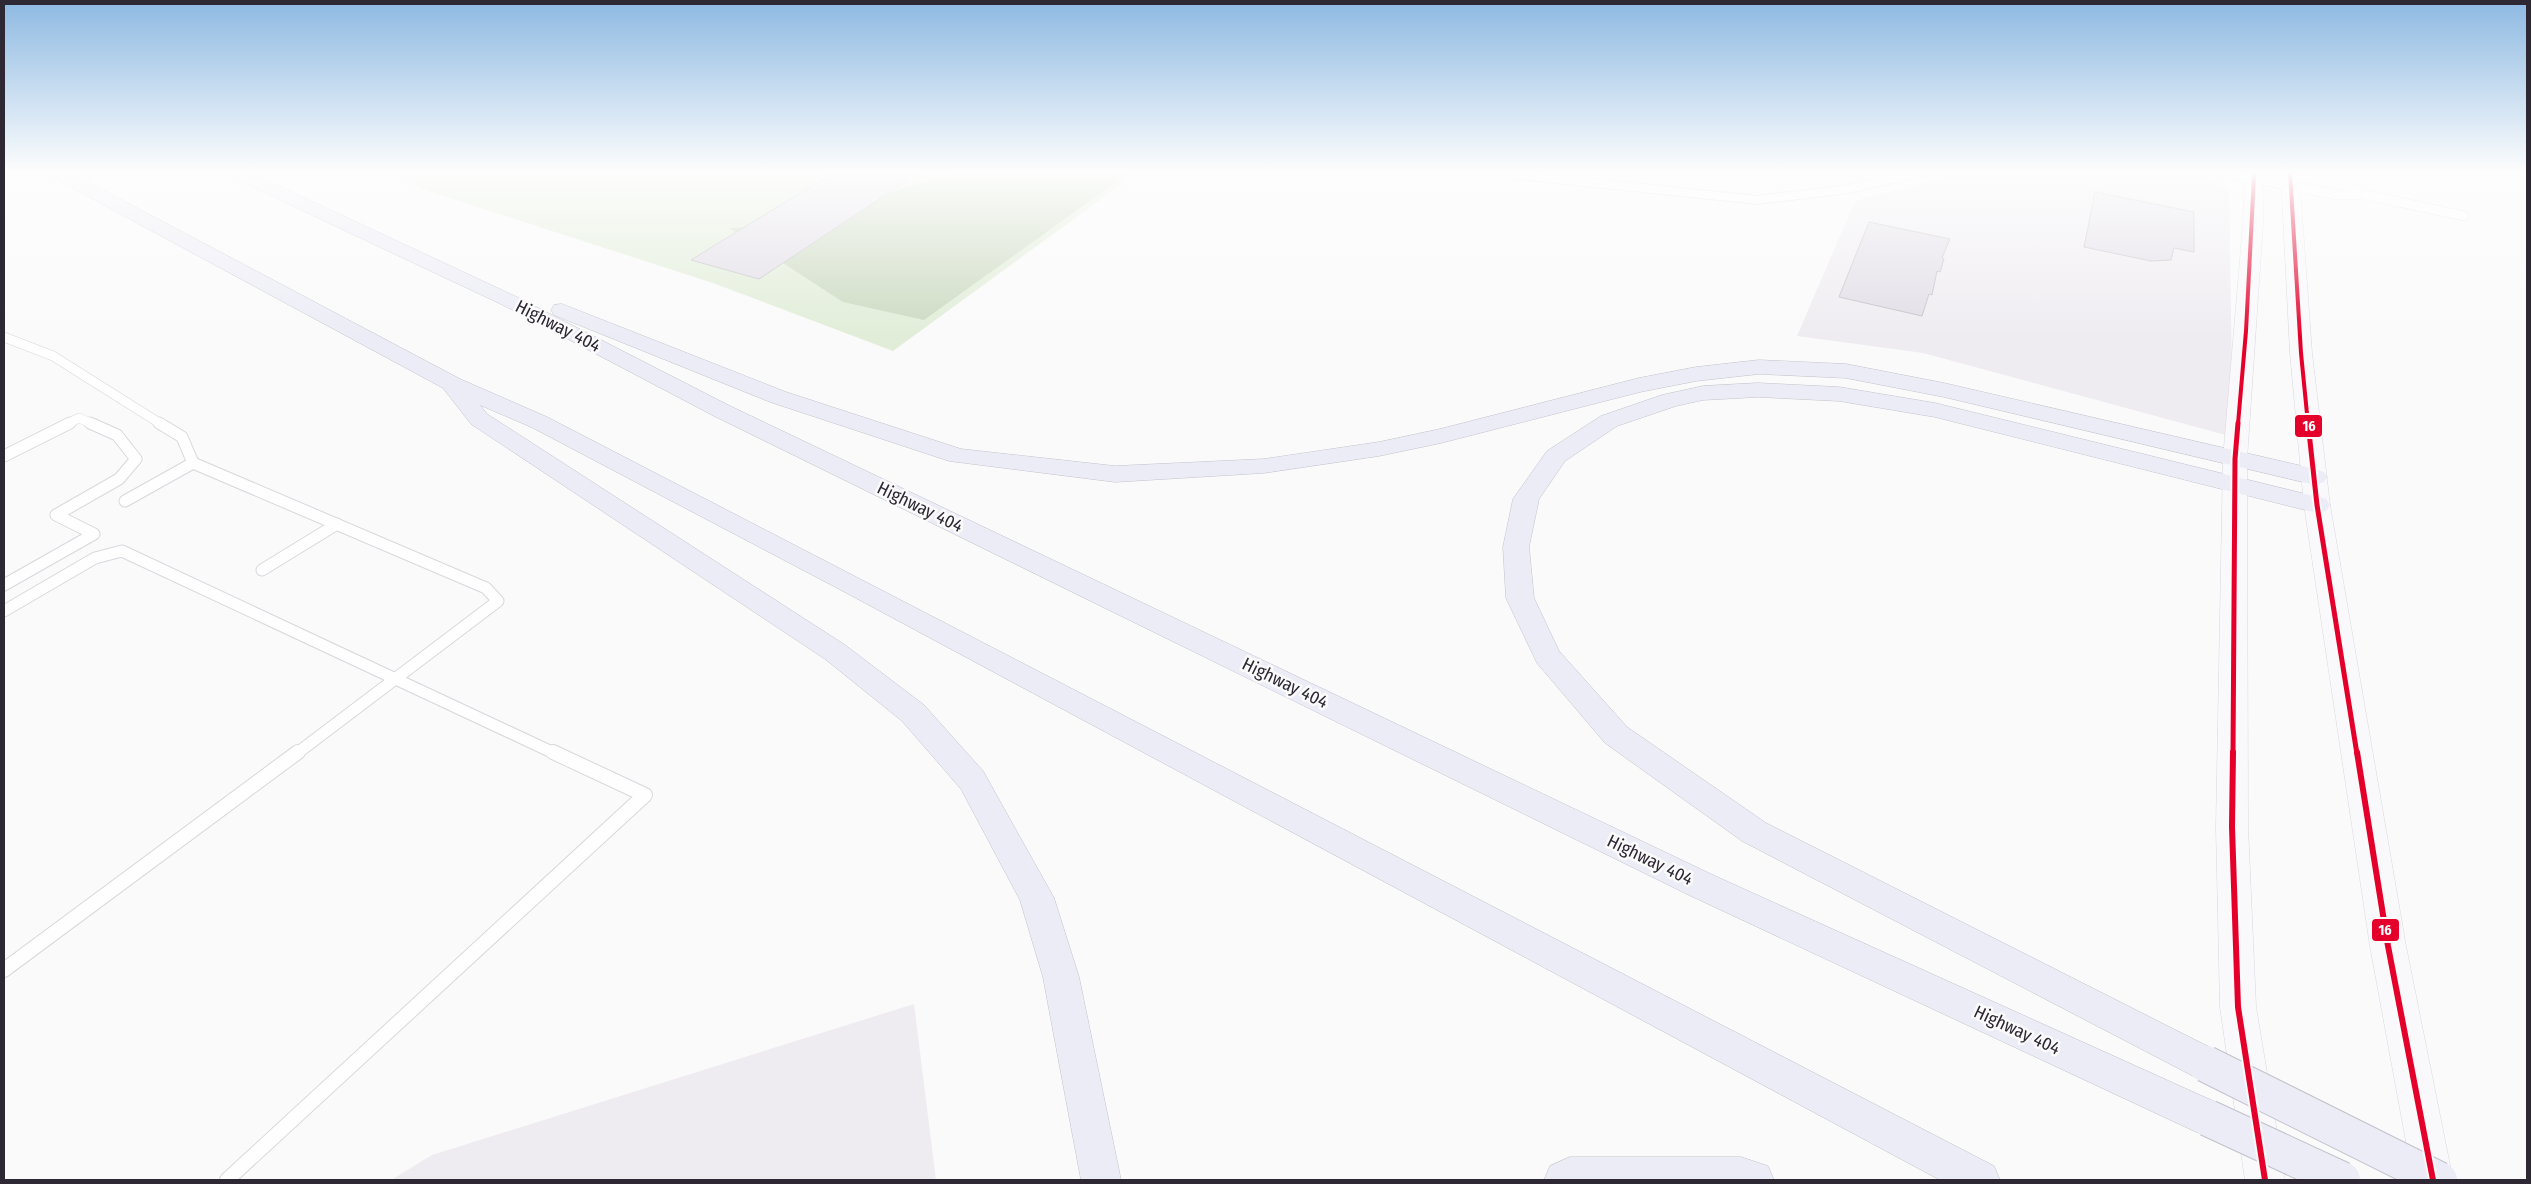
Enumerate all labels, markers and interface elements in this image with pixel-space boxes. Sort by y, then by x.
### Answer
street label: Highway 404 [512,295,604,357]
line badge: 16 [2294,414,2323,438]
text: 16 [2302,418,2316,435]
street label: Highway 404 [874,477,967,537]
street label: Highway 404 [1239,653,1332,713]
street label: Highway 404 [1604,830,1697,890]
line badge: 16 [2371,918,2400,942]
text: 16 [2378,922,2392,939]
street label: Highway 404 [1970,1000,2064,1060]

